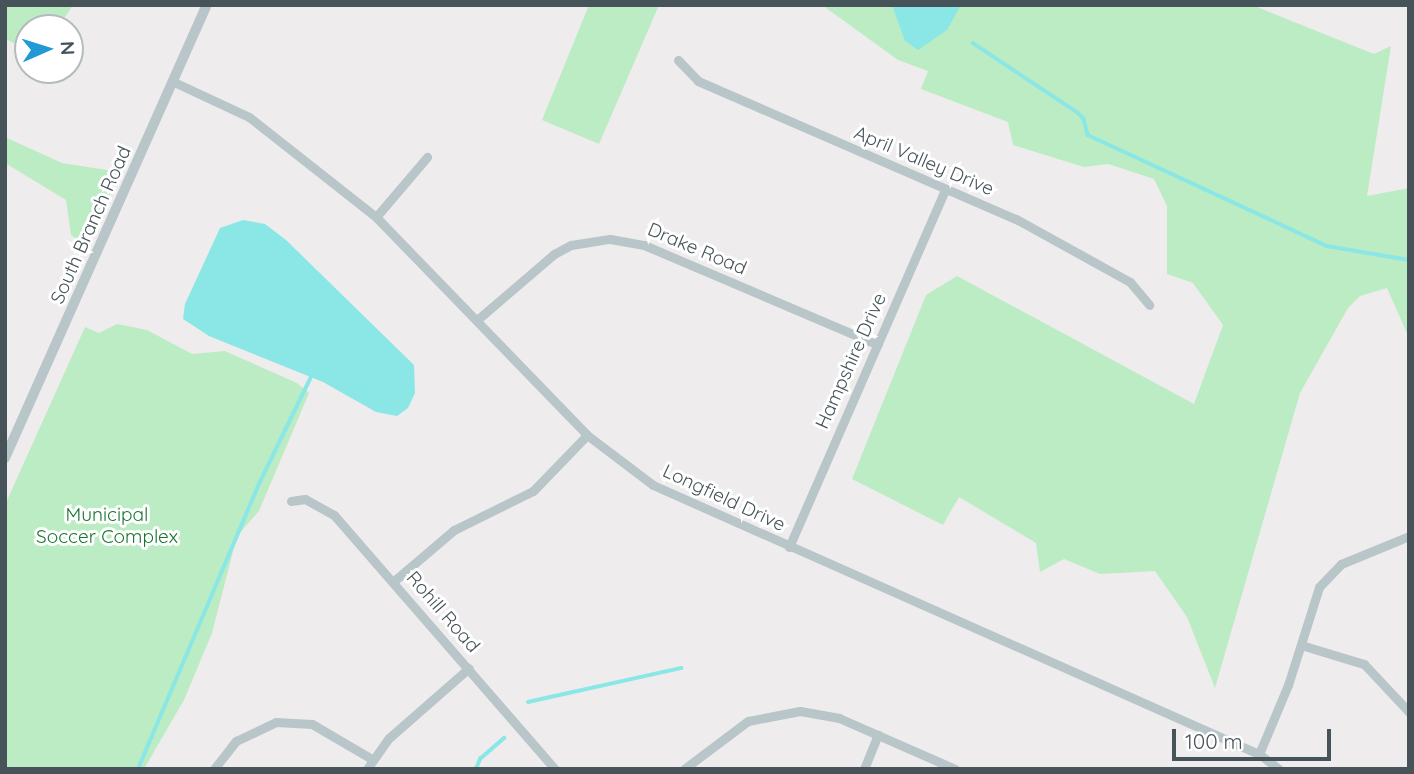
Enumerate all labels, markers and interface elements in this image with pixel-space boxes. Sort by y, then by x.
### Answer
north arrow [14,14,84,84]
text: N [56,40,80,56]
street label: April Valley Drive [851,121,997,201]
street label: South Branch Road [46,143,136,307]
street label: Drake Road [644,218,750,280]
street label: Hampshire Drive [811,290,891,432]
street label: Longfield Drive [659,460,789,536]
park label: Municipal Soccer Complex [36,504,178,548]
street label: Rohill Road [402,567,484,657]
scale bar [1176,714,1335,758]
text: 100 m [1185,728,1243,754]

